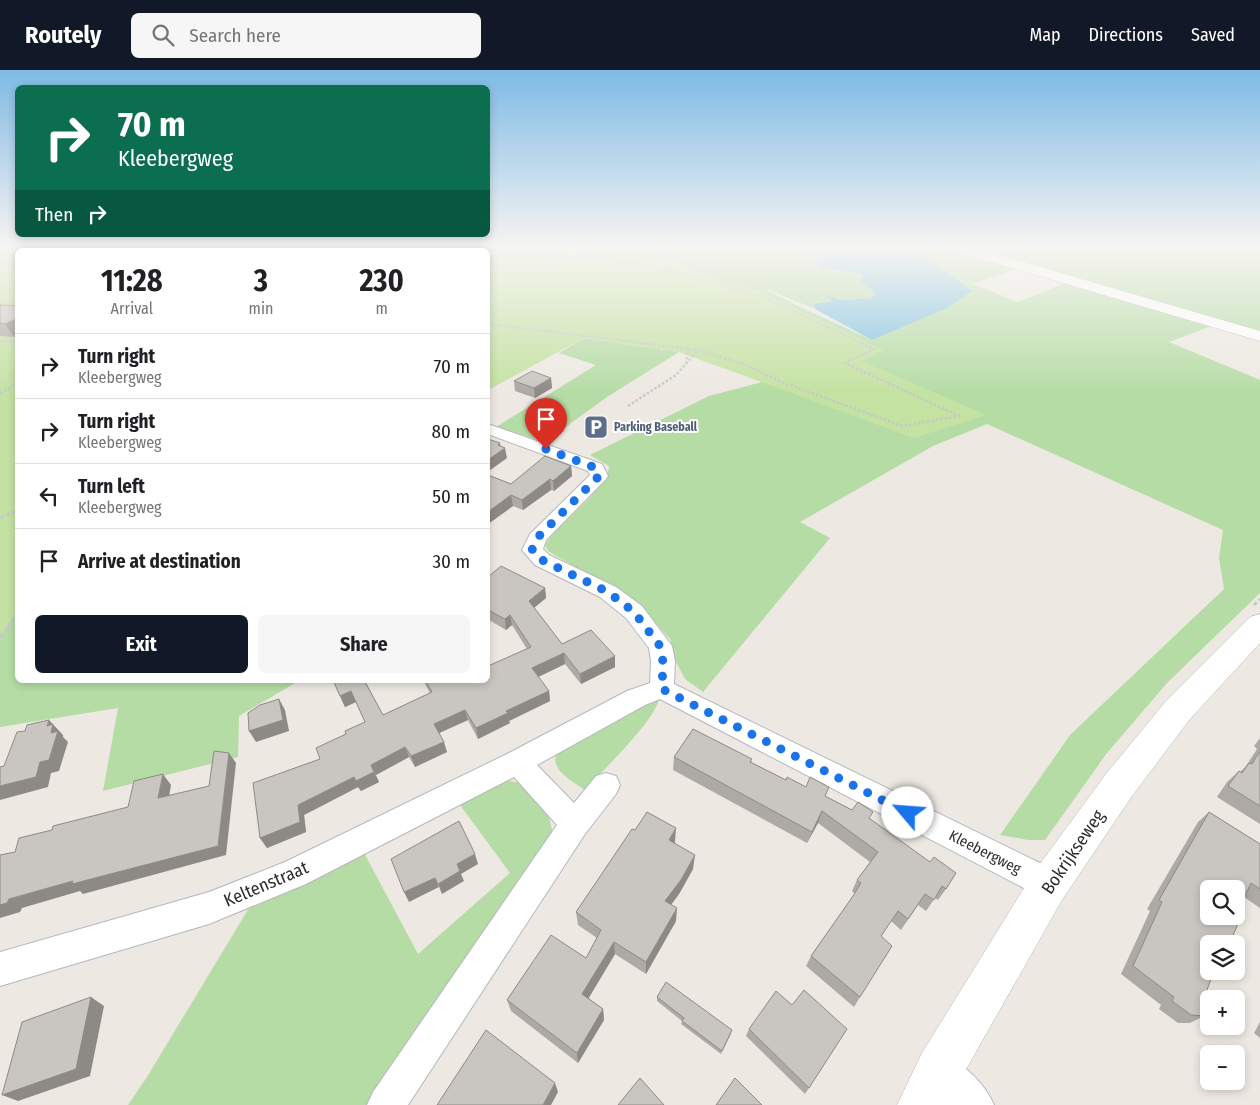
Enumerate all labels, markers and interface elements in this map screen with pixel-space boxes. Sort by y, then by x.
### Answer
search box [131,13,481,58]
text: Routely [25,21,101,49]
icon: search [149,21,177,49]
text: Search here [189,24,281,47]
text: Map [1029,24,1061,46]
text: Directions [1089,24,1163,46]
text: Saved [1191,24,1235,46]
text: 70 m [118,103,186,145]
icon: right [35,105,100,170]
text: Kleebergweg [118,145,233,172]
icon: right [83,200,111,228]
text: Then [35,203,73,226]
text: 11:28 [101,263,163,299]
text: 3 [254,263,268,299]
text: 230 [359,263,404,299]
text: Arrival [111,299,153,318]
text: min [249,299,273,318]
text: m [376,299,388,318]
text: Turn right [78,345,155,368]
icon: right [35,352,63,380]
text: 70 m [434,355,470,378]
text: Kleebergweg [78,368,162,387]
pin [525,398,567,449]
icon: arrive [532,405,560,433]
text: Turn right [78,410,155,433]
parking icon: Parking Baseball [583,414,609,440]
icon: right [35,417,63,445]
text: 80 m [432,420,470,443]
place label: Parking Baseball [614,420,698,434]
text: Kleebergweg [78,433,162,452]
text: Turn left [78,475,145,498]
icon: left [35,482,63,510]
text: 50 m [432,485,470,508]
text: Kleebergweg [78,498,162,517]
icon: arrive [35,547,63,575]
text: Arrive at destination [78,550,241,573]
text: 30 m [432,550,470,573]
button: Exit [35,615,248,673]
button: Share [258,615,470,673]
position arrow [881,786,933,838]
street label: Bokrijkseweg [1037,805,1110,898]
street label: Kleebergweg [946,826,1024,878]
street label: Keltenstraat [220,856,312,912]
map controls [1200,880,1245,1090]
button: search [1200,880,1245,925]
button: layers [1200,935,1245,980]
button: + [1200,990,1245,1035]
button: − [1200,1045,1245,1090]

